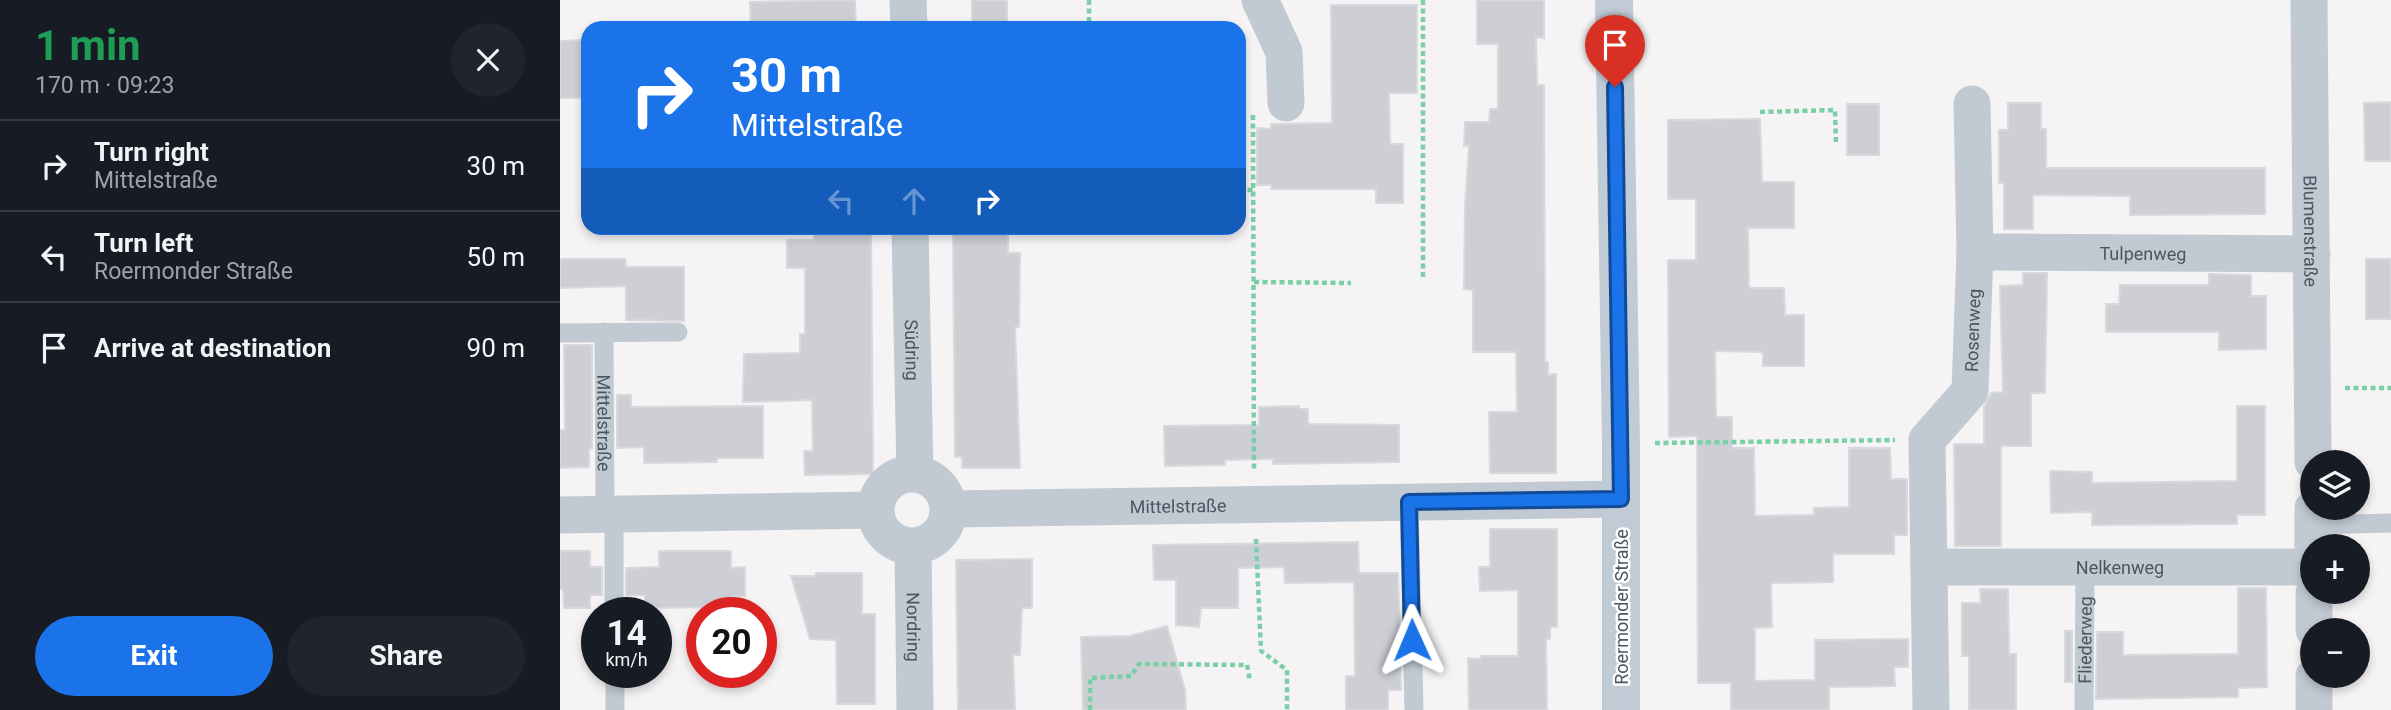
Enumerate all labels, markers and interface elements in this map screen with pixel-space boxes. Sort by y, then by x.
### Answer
pin [1585,15,1645,87]
text: 1 min [35,21,141,70]
button: close [451,23,525,97]
icon: arrive [1596,26,1634,64]
text: 30 m [731,47,842,104]
icon: right [616,49,707,140]
text: 170 m · 09:23 [35,72,174,99]
text: Mittelstraße [731,106,903,144]
text: Turn right [94,137,209,167]
icon: right [35,147,73,185]
text: 30 m [467,151,525,181]
text: Mittelstraße [94,167,218,194]
street label: Blumenstraße [2300,175,2322,287]
icon: left [822,182,860,220]
icon: ahead [895,182,933,220]
icon: right [968,182,1006,220]
text: Turn left [94,228,193,258]
icon: left [35,238,73,276]
text: 50 m [467,242,525,272]
street label: Tulpenweg [2099,242,2187,264]
text: Roermonder Straße [94,258,293,285]
street label: Rosenweg [1960,288,1984,372]
street label: Südring [901,319,924,381]
icon: arrive [35,329,73,367]
text: Arrive at destination [94,333,331,363]
text: 90 m [467,333,525,363]
street label: Mittelstraße [594,375,615,471]
map controls [2300,450,2370,688]
button: layers [2300,450,2370,520]
street label: Mittelstraße [1129,494,1227,517]
street label: Roermonder Straße [1611,529,1632,685]
button: + [2300,534,2370,604]
street label: Nelkenweg [2076,557,2164,578]
street label: Nordring [903,592,925,662]
street label: Fliederweg [2074,596,2095,684]
speed limit sign: 20 [686,597,777,688]
position arrow [1375,603,1449,677]
text: 14 [606,613,647,654]
button: Exit [35,616,273,696]
button: Share [287,616,525,696]
button: − [2300,618,2370,688]
text: km/h [605,649,648,670]

